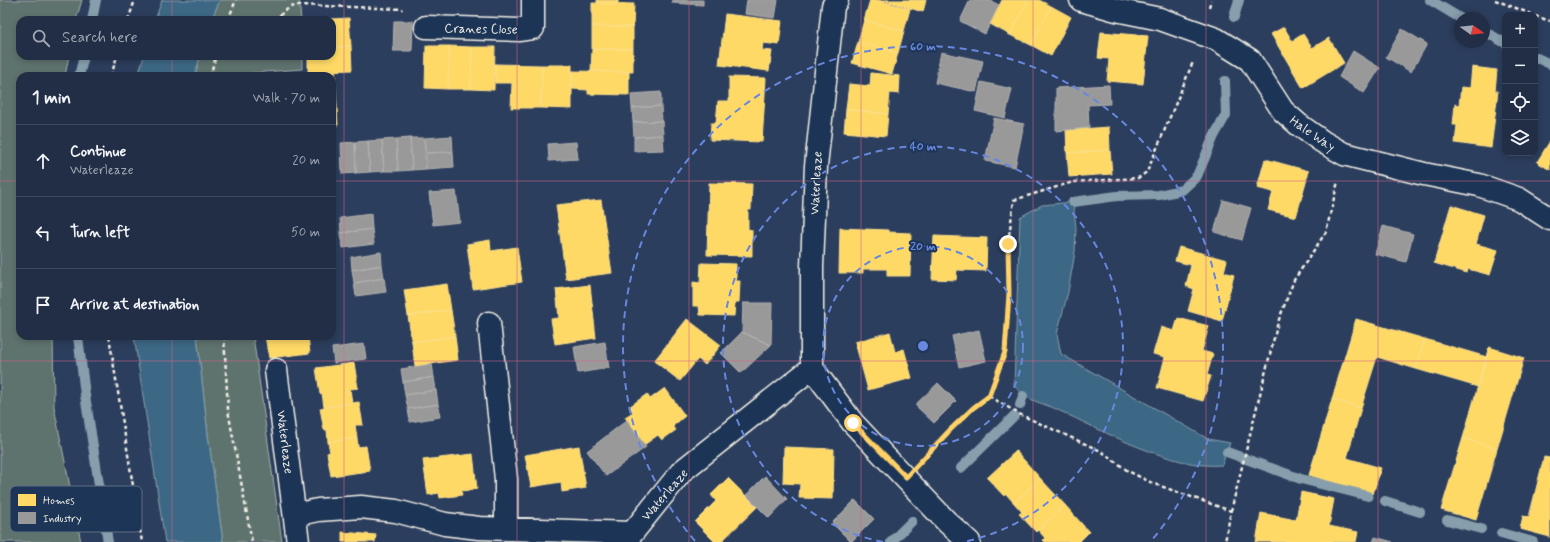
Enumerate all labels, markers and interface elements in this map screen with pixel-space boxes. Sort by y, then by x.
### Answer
north arrow [1454,12,1490,48]
map controls [1502,12,1538,156]
button: + [1502,12,1538,48]
search box [16,16,336,60]
street label: Cranes Close [444,20,518,39]
icon: search [30,27,52,49]
text: Search here [62,28,138,48]
text: 60 m [910,39,936,55]
button: − [1502,48,1538,84]
button: locate [1502,84,1538,120]
text: 1 min [32,87,71,109]
text: Walk · 70 m [253,90,320,107]
street label: Hale Way [1286,112,1338,156]
button: layers [1502,120,1538,156]
text: 40 m [910,139,937,155]
text: Continue [70,142,126,162]
icon: ahead [32,150,54,172]
street label: Waterleaze [806,151,827,215]
text: 20 m [292,152,320,169]
text: Waterleaze [70,162,134,179]
icon: left [32,222,54,244]
text: Turn left [70,223,130,243]
text: 50 m [291,224,320,241]
route end [999,235,1017,253]
text: 20 m [910,239,936,255]
icon: arrive [32,294,54,316]
text: Arrive at destination [70,295,199,315]
centre of rings [916,339,930,353]
street label: Waterleaze [272,410,297,475]
route start [844,414,862,432]
street label: Waterleaze [638,465,693,525]
legend [10,486,142,532]
text: Homes [43,494,75,508]
text: Industry [43,512,82,526]

